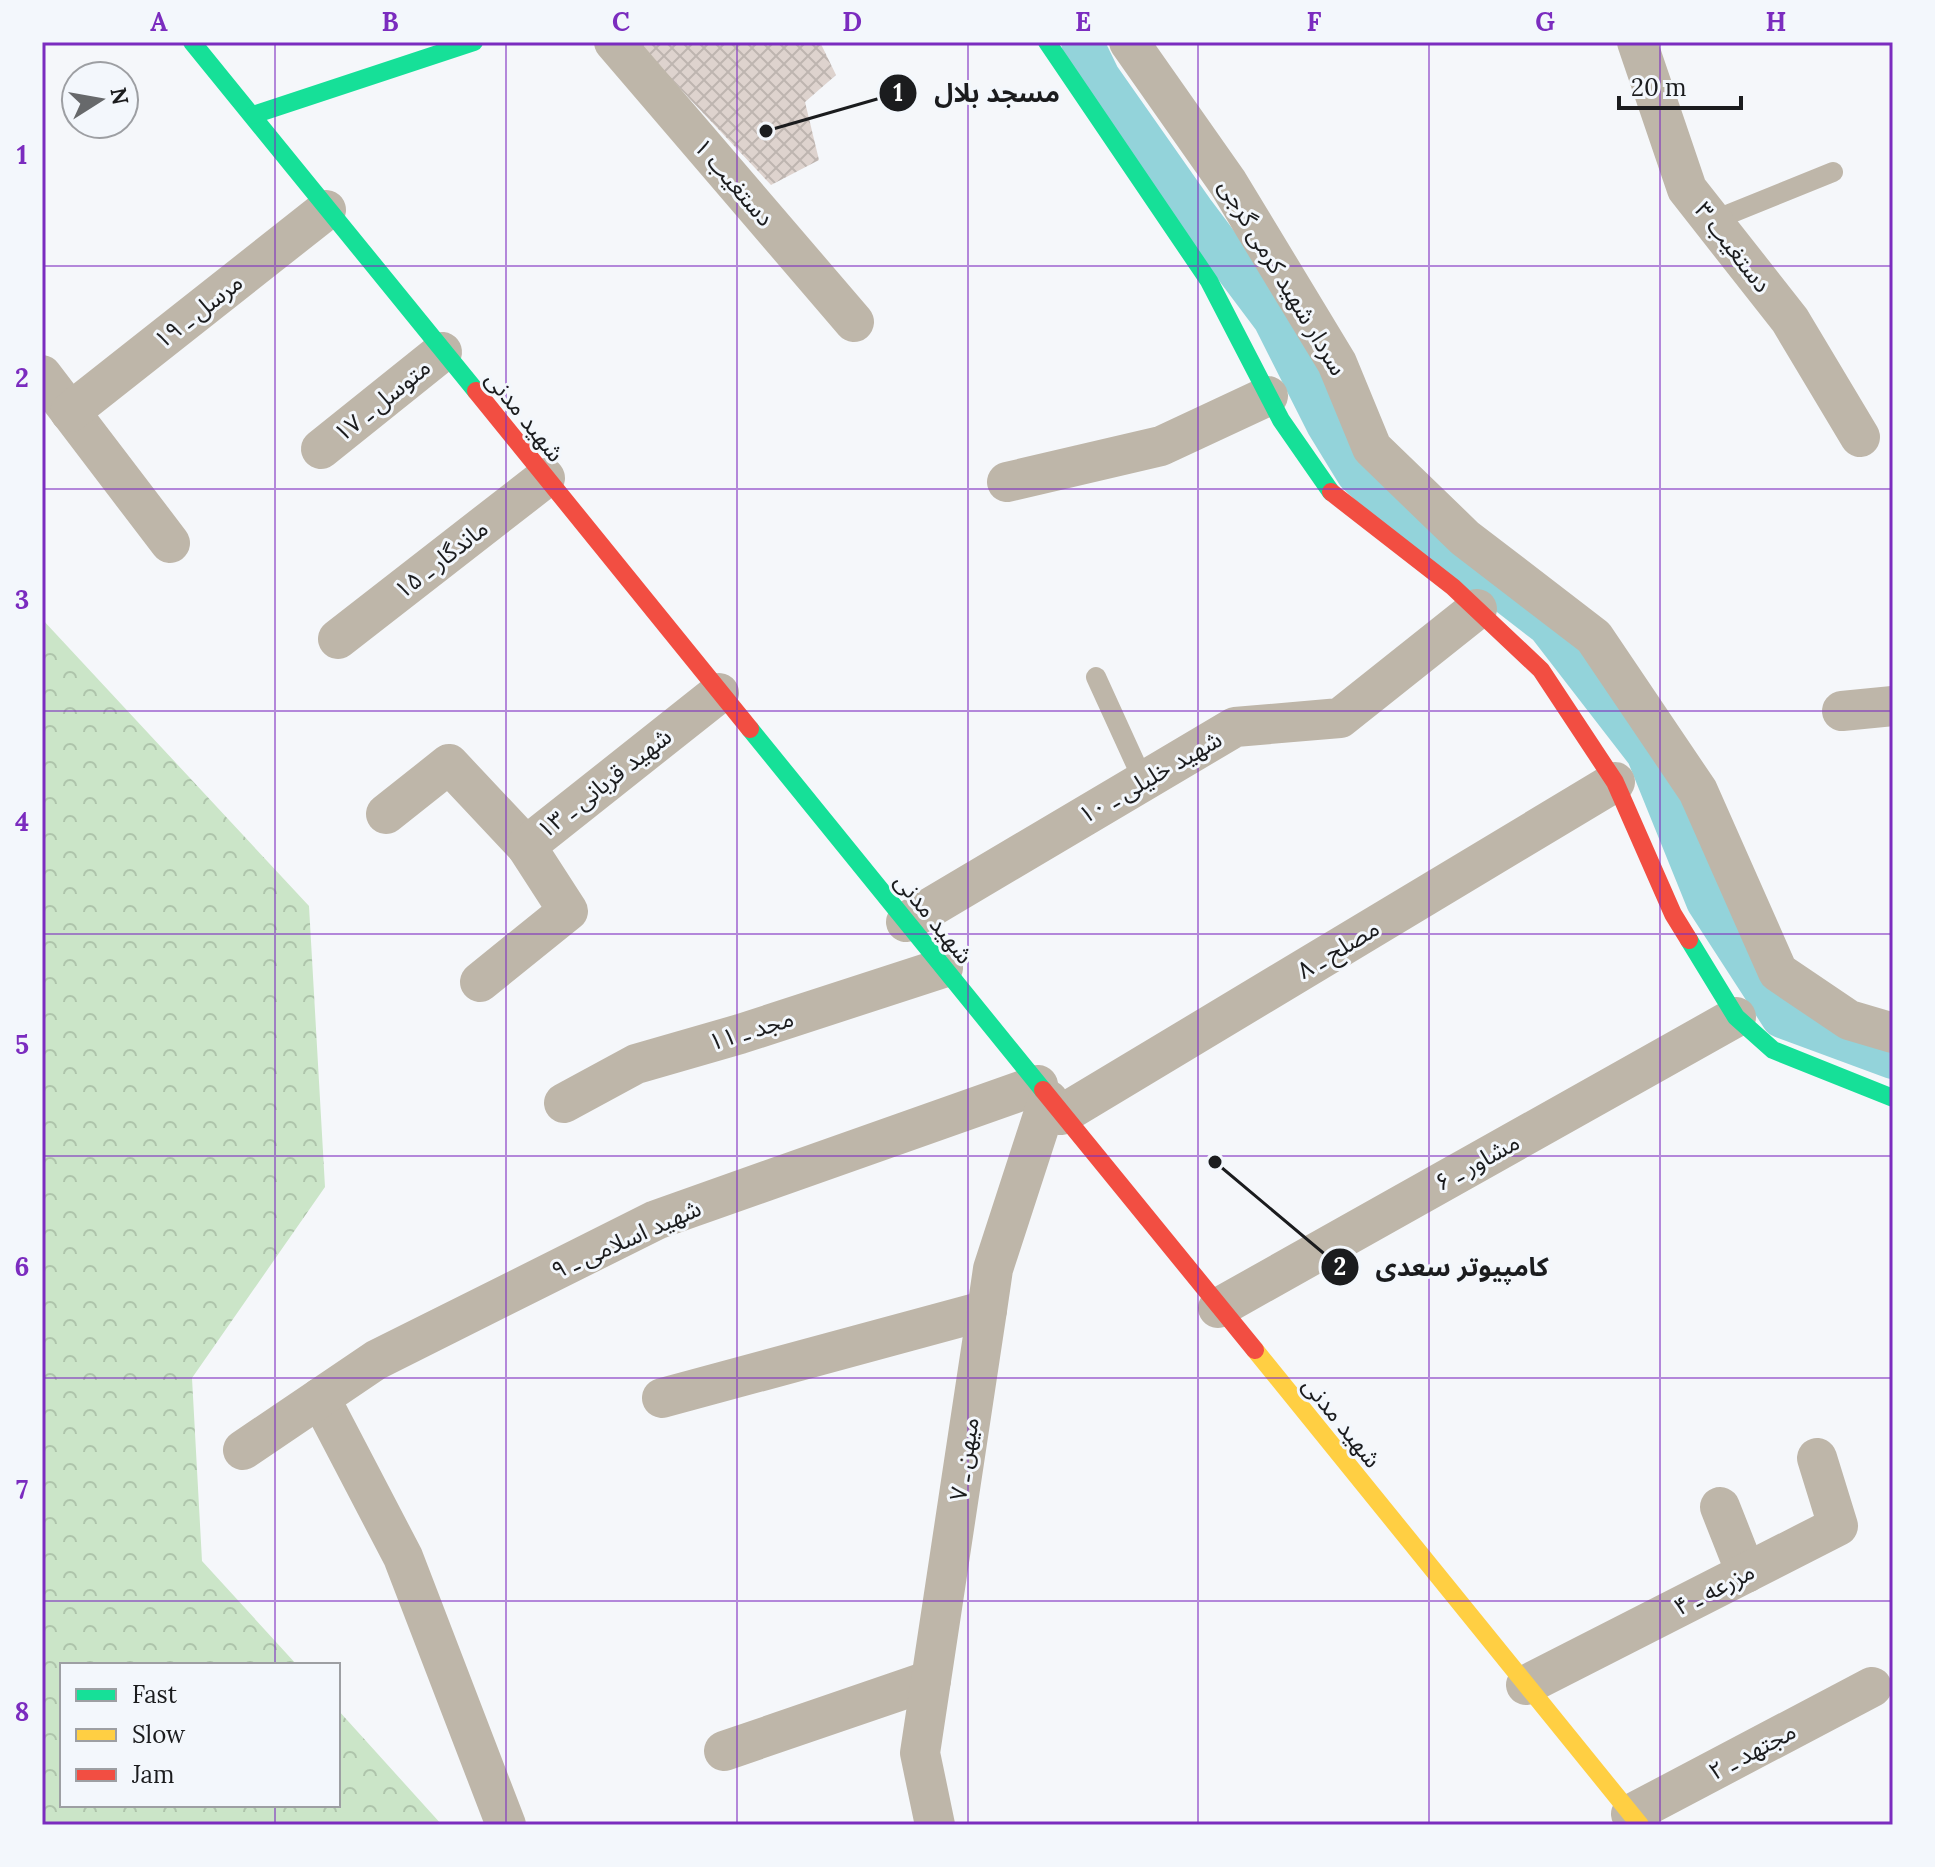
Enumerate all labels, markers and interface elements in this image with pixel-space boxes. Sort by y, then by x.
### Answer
text: A [150,5,168,38]
text: B [381,5,399,38]
text: C [612,5,630,38]
text: D [842,5,862,38]
text: E [1075,5,1091,38]
text: F [1307,5,1322,38]
text: G [1535,5,1555,38]
text: H [1766,5,1786,38]
north arrow [60,60,140,140]
scale bar [1619,60,1741,110]
callout: مسجد بلال [878,68,1075,118]
text: 20 m [1631,72,1687,103]
text: مسجد بلال [934,76,1060,109]
text: 1 [893,77,903,108]
text: N [104,85,135,107]
street label: دستغیب ۱ [687,131,781,233]
text: 1 [17,138,27,171]
street label: سردار شهید کرمی گرجی [1212,173,1354,381]
street label: دستغیب ۳ [1688,195,1778,299]
street label: مرسل ـ ۱۹ [147,267,249,355]
street label: متوسل ـ ۱۷ [327,352,437,448]
text: 2 [15,361,29,394]
street label: شهید مدنی [479,364,571,468]
street label: ماندگار ـ ۱۵ [388,513,494,605]
text: 3 [15,583,29,616]
street label: شهید قربانی ـ ۱۳ [530,721,678,845]
street label: شهید خلیلی ـ ۱۰ [1073,723,1227,831]
text: 4 [15,805,29,838]
street label: شهید مدنی [888,866,980,970]
street label: مصلح ـ ۸ [1291,912,1386,987]
street label: مجد ـ ۱۱ [705,1002,797,1058]
text: 5 [15,1028,29,1061]
street label: مشاور ـ ۶ [1429,1126,1525,1198]
street label: شهید اسلامی ـ ۹ [546,1192,706,1286]
callout: کامپیوتر سعدی [1320,1242,1565,1292]
text: 6 [15,1250,29,1283]
text: کامپیوتر سعدی [1375,1250,1550,1285]
text: 2 [1334,1251,1346,1282]
street label: شهید مدنی [1296,1370,1388,1474]
street label: میهن ـ ۷ [942,1415,986,1503]
text: 7 [16,1473,28,1506]
street label: مزرعه ـ ۴ [1668,1555,1760,1623]
legend [60,1663,340,1807]
text: Fast [132,1679,178,1710]
text: 8 [15,1695,29,1728]
street label: مجتهد ـ ۲ [1703,1715,1801,1787]
text: Slow [132,1719,186,1750]
text: Jam [131,1759,174,1790]

